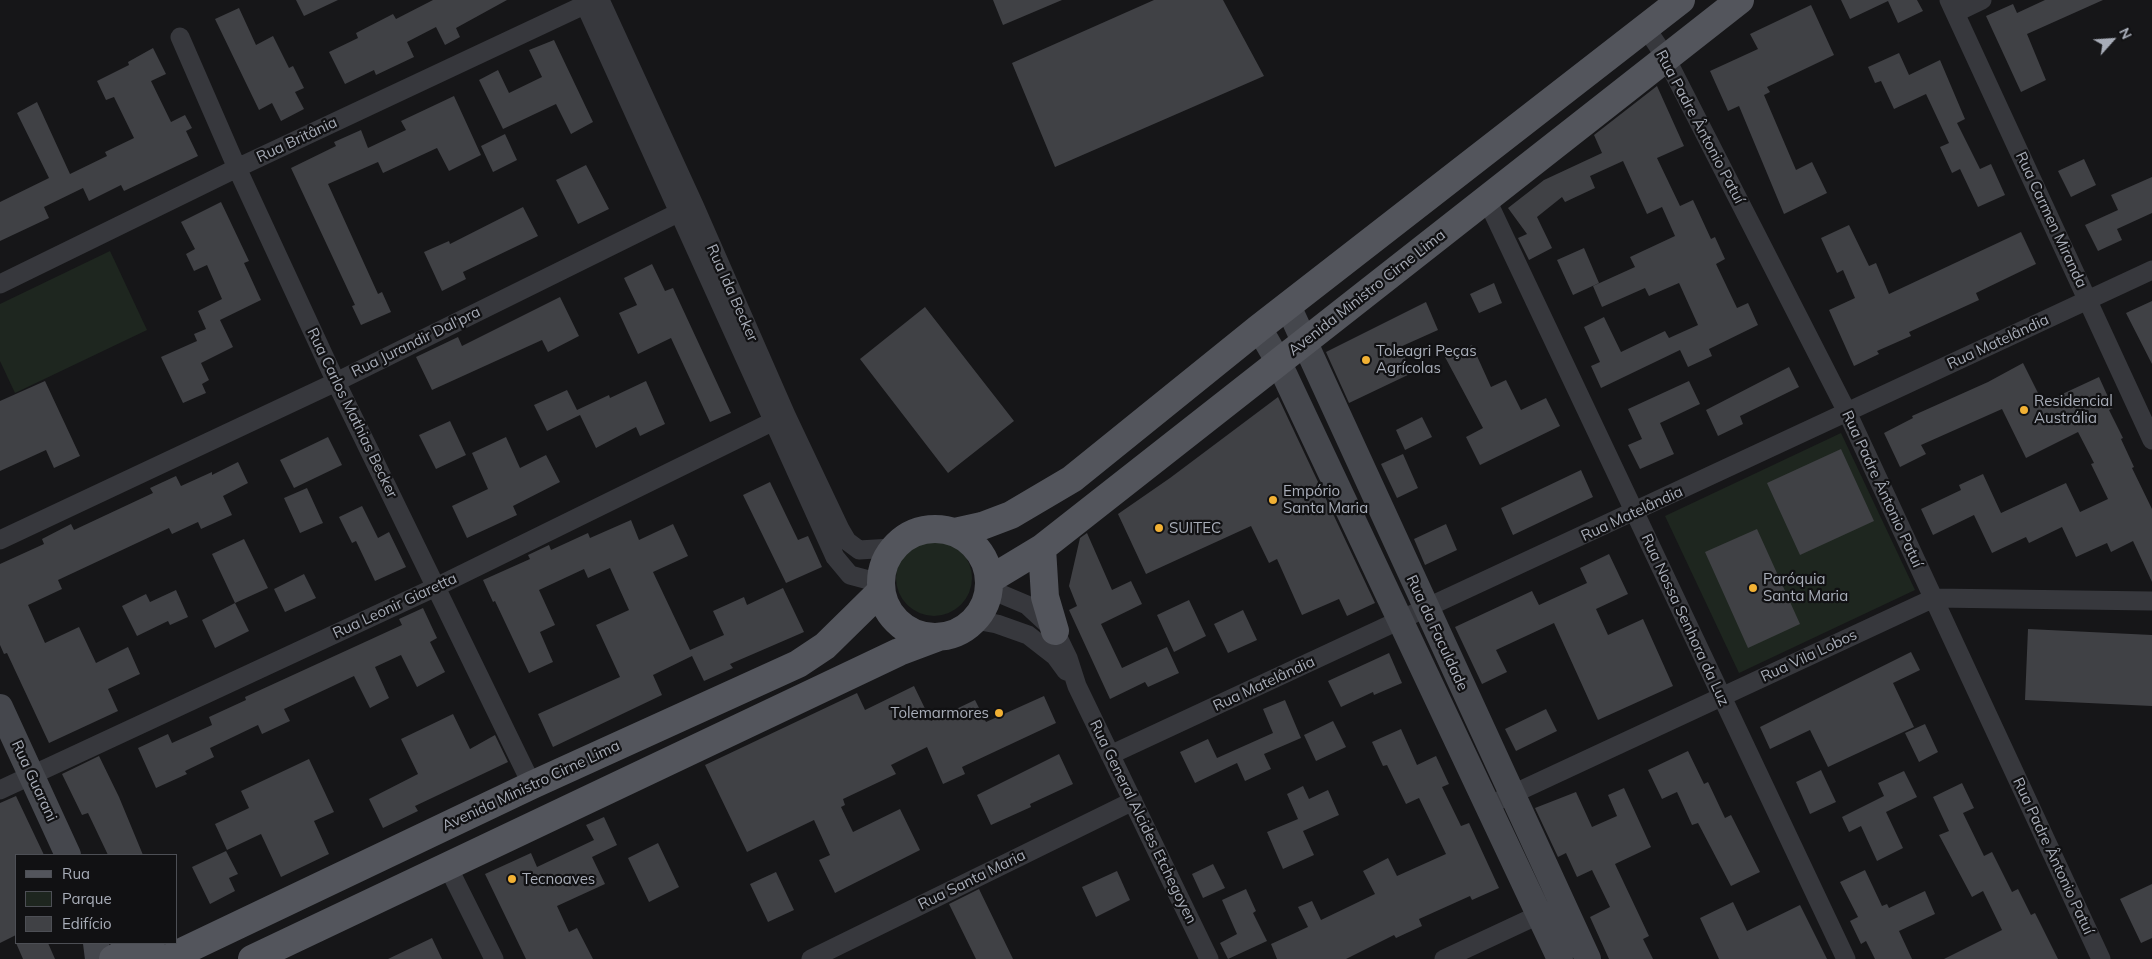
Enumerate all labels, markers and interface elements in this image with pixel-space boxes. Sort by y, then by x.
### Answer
north arrow [2087,15,2137,65]
text: N [2115,25,2136,42]
street label: Rua Padre Ântonio Patuí [1652,47,1748,207]
street label: Rua Britânia [254,114,340,166]
street label: Rua Carmen Miranda [2012,149,2090,291]
street label: Avenida Ministro Cirne Lima [1285,226,1449,360]
street label: Rua Ida Becker [702,242,762,344]
street label: Rua Jurandir Dal'pra [349,303,483,381]
street label: Rua Matelândia [1944,311,2052,373]
street label: Rua Carlos Mathias Becker [303,325,401,501]
place label: Toleagri Peças Agrícolas [1376,342,1477,377]
marker: Toleagri Peças Agrícolas [1360,354,1372,366]
place label: Residencial Austrália [2034,392,2113,427]
marker: Residencial Austrália [2018,404,2030,416]
street label: Rua Padre Ântonio Patuí [1838,408,1926,570]
place label: Empório Santa Maria [1283,482,1368,517]
street label: Rua Matelândia [1578,483,1686,545]
marker: Empório Santa Maria [1267,494,1279,506]
place label: SUITEC [1169,519,1221,537]
marker: SUITEC [1153,522,1165,534]
street label: Rua Nossa Senhora da Luz [1637,531,1733,709]
street label: Rua Leonir Giaretta [330,569,460,643]
place label: Paróquia Santa Maria [1763,570,1848,605]
street label: Rua da Faculdade [1402,572,1472,694]
marker: Paróquia Santa Maria [1747,582,1759,594]
street label: Rua Vila Lobos [1758,626,1860,686]
street label: Rua Matelândia [1210,653,1318,715]
place label: Tolemarmores [890,704,989,722]
marker: Tolemarmores [993,707,1005,719]
street label: Rua General Alcides Etchegoyen [1086,717,1200,927]
street label: Avenida Ministro Cirne Lima [439,737,623,835]
street label: Rua Guarani [7,738,61,824]
street label: Rua Padre Ântonio Patuí [2009,775,2097,937]
street label: Rua Santa Maria [915,846,1029,914]
legend [15,854,178,944]
text: Rua [62,864,90,883]
place label: Tecnoaves [522,870,595,888]
marker: Tecnoaves [506,873,518,885]
text: Parque [62,889,112,908]
text: Edifício [62,914,112,933]

